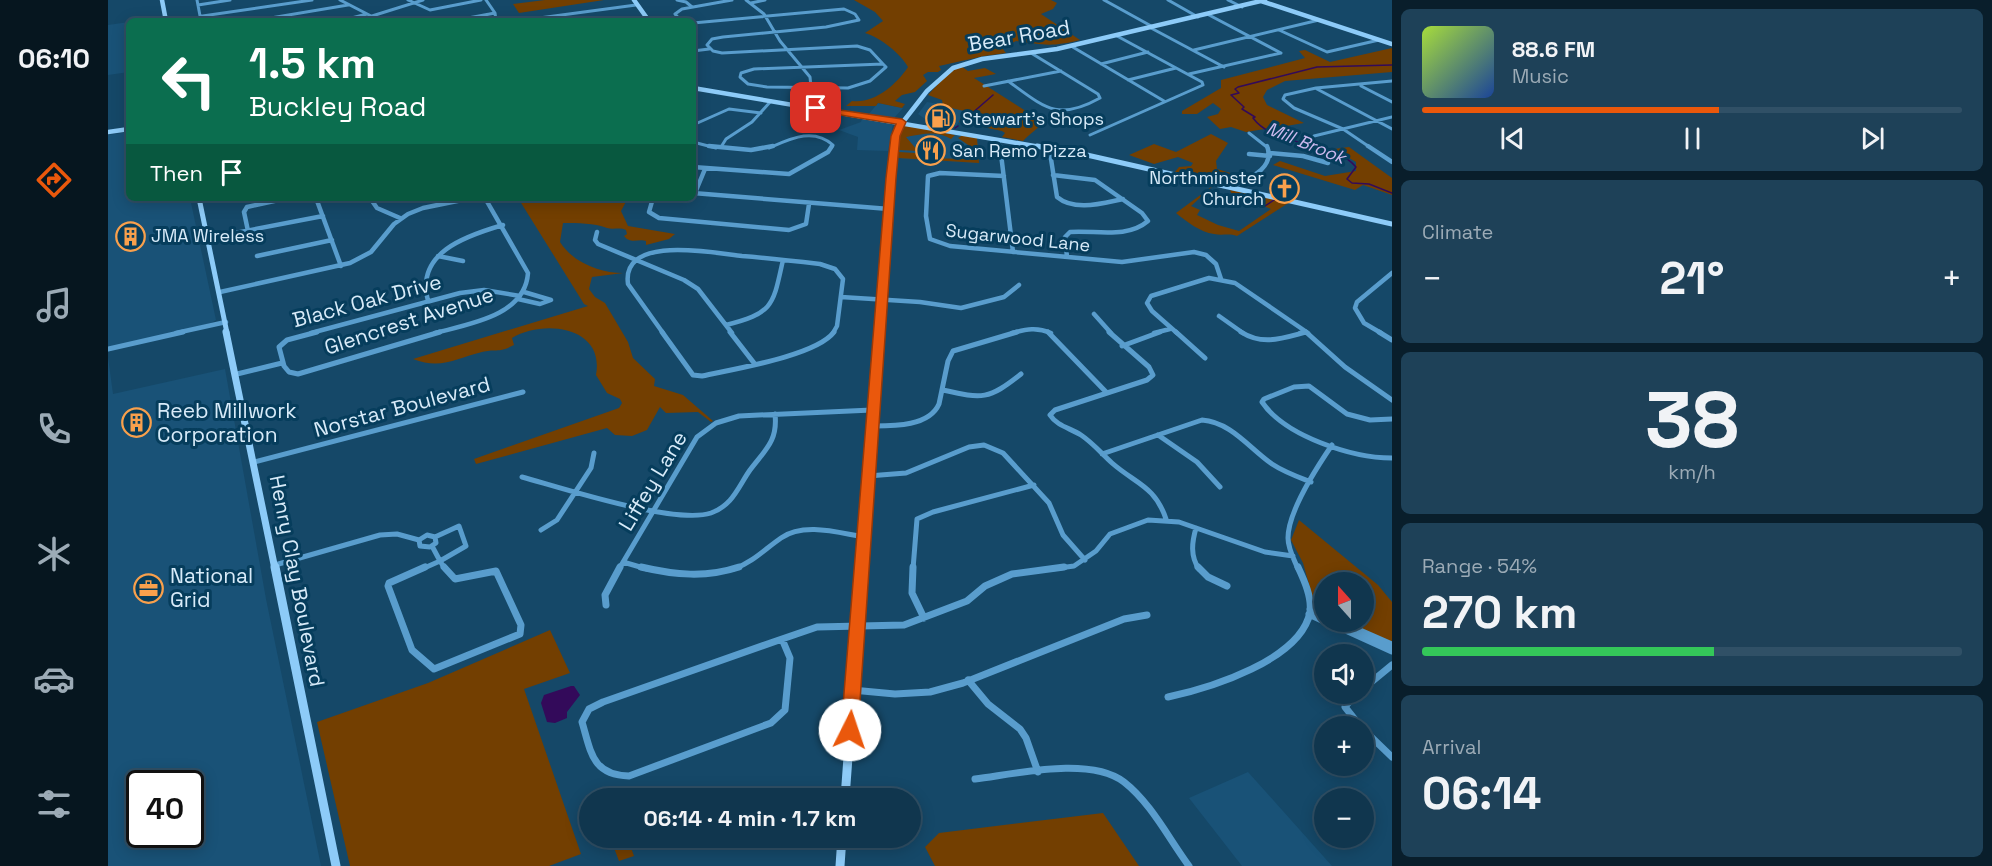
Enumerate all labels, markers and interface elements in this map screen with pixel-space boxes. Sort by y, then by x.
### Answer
street label: Bear Road [966,13,1072,58]
text: 88.6 FM [1512,35,1595,63]
text: 1.5 km [249,37,376,90]
text: 06:10 [18,41,90,76]
icon: left [150,42,228,120]
text: Music [1512,63,1569,89]
pin [790,82,841,133]
text: Buckley Road [249,89,426,124]
icon: arrive [799,91,832,124]
fuel station icon: Stewart's Shops [925,103,957,135]
place label: Stewart's Shops [962,107,1104,130]
water label: Mill Brook [1263,116,1351,170]
icon: previous [1496,122,1529,155]
icon: pause [1676,122,1709,155]
icon: next [1856,122,1889,155]
restaurant icon: San Remo Pizza [915,135,947,167]
place label: San Remo Pizza [952,139,1087,162]
icon: arrive [215,156,248,189]
icon: directions [33,159,75,201]
text: Then [150,159,203,187]
place label: Northminster Church [1149,166,1264,210]
church icon: Northminster Church [1269,172,1301,204]
street label: Sugarwood Lane [945,218,1092,257]
text: Climate [1422,219,1493,245]
building icon: JMA Wireless [114,220,146,252]
place label: JMA Wireless [151,224,264,247]
text: 21° [1660,250,1724,307]
text: − [1422,258,1442,300]
text: + [1942,258,1962,300]
street label: Black Oak Drive [289,268,444,333]
street label: Glencrest Avenue [321,280,497,361]
icon: music [33,284,75,326]
street label: Norstar Boulevard [311,370,493,443]
text: 38 [1645,370,1739,470]
place label: Reeb Millwork Corporation [157,397,296,448]
building icon: Reeb Millwork Corporation [120,407,152,439]
icon: phone [33,408,75,450]
street label: Liffey Lane [612,426,693,536]
text: km/h [1668,459,1716,485]
street label: Henry Clay Boulevard [264,473,331,689]
icon: climate [33,533,75,575]
text: Range · 54% [1422,553,1537,579]
place label: National Grid [170,562,253,613]
office icon: National Grid [133,572,165,604]
north arrow [1314,572,1374,632]
map controls [1314,572,1374,848]
text: 270 km [1422,584,1577,641]
button: sound [1314,644,1374,704]
icon: car [33,658,75,700]
position arrow [818,698,882,762]
button: + [1314,716,1374,776]
text: Arrival [1422,734,1481,760]
text: 06:14 [1422,765,1541,822]
speed limit sign: 40 [126,770,204,848]
icon: filters [33,783,75,825]
button: − [1314,788,1374,848]
text: 06:14 · 4 min · 1.7 km [644,804,856,832]

